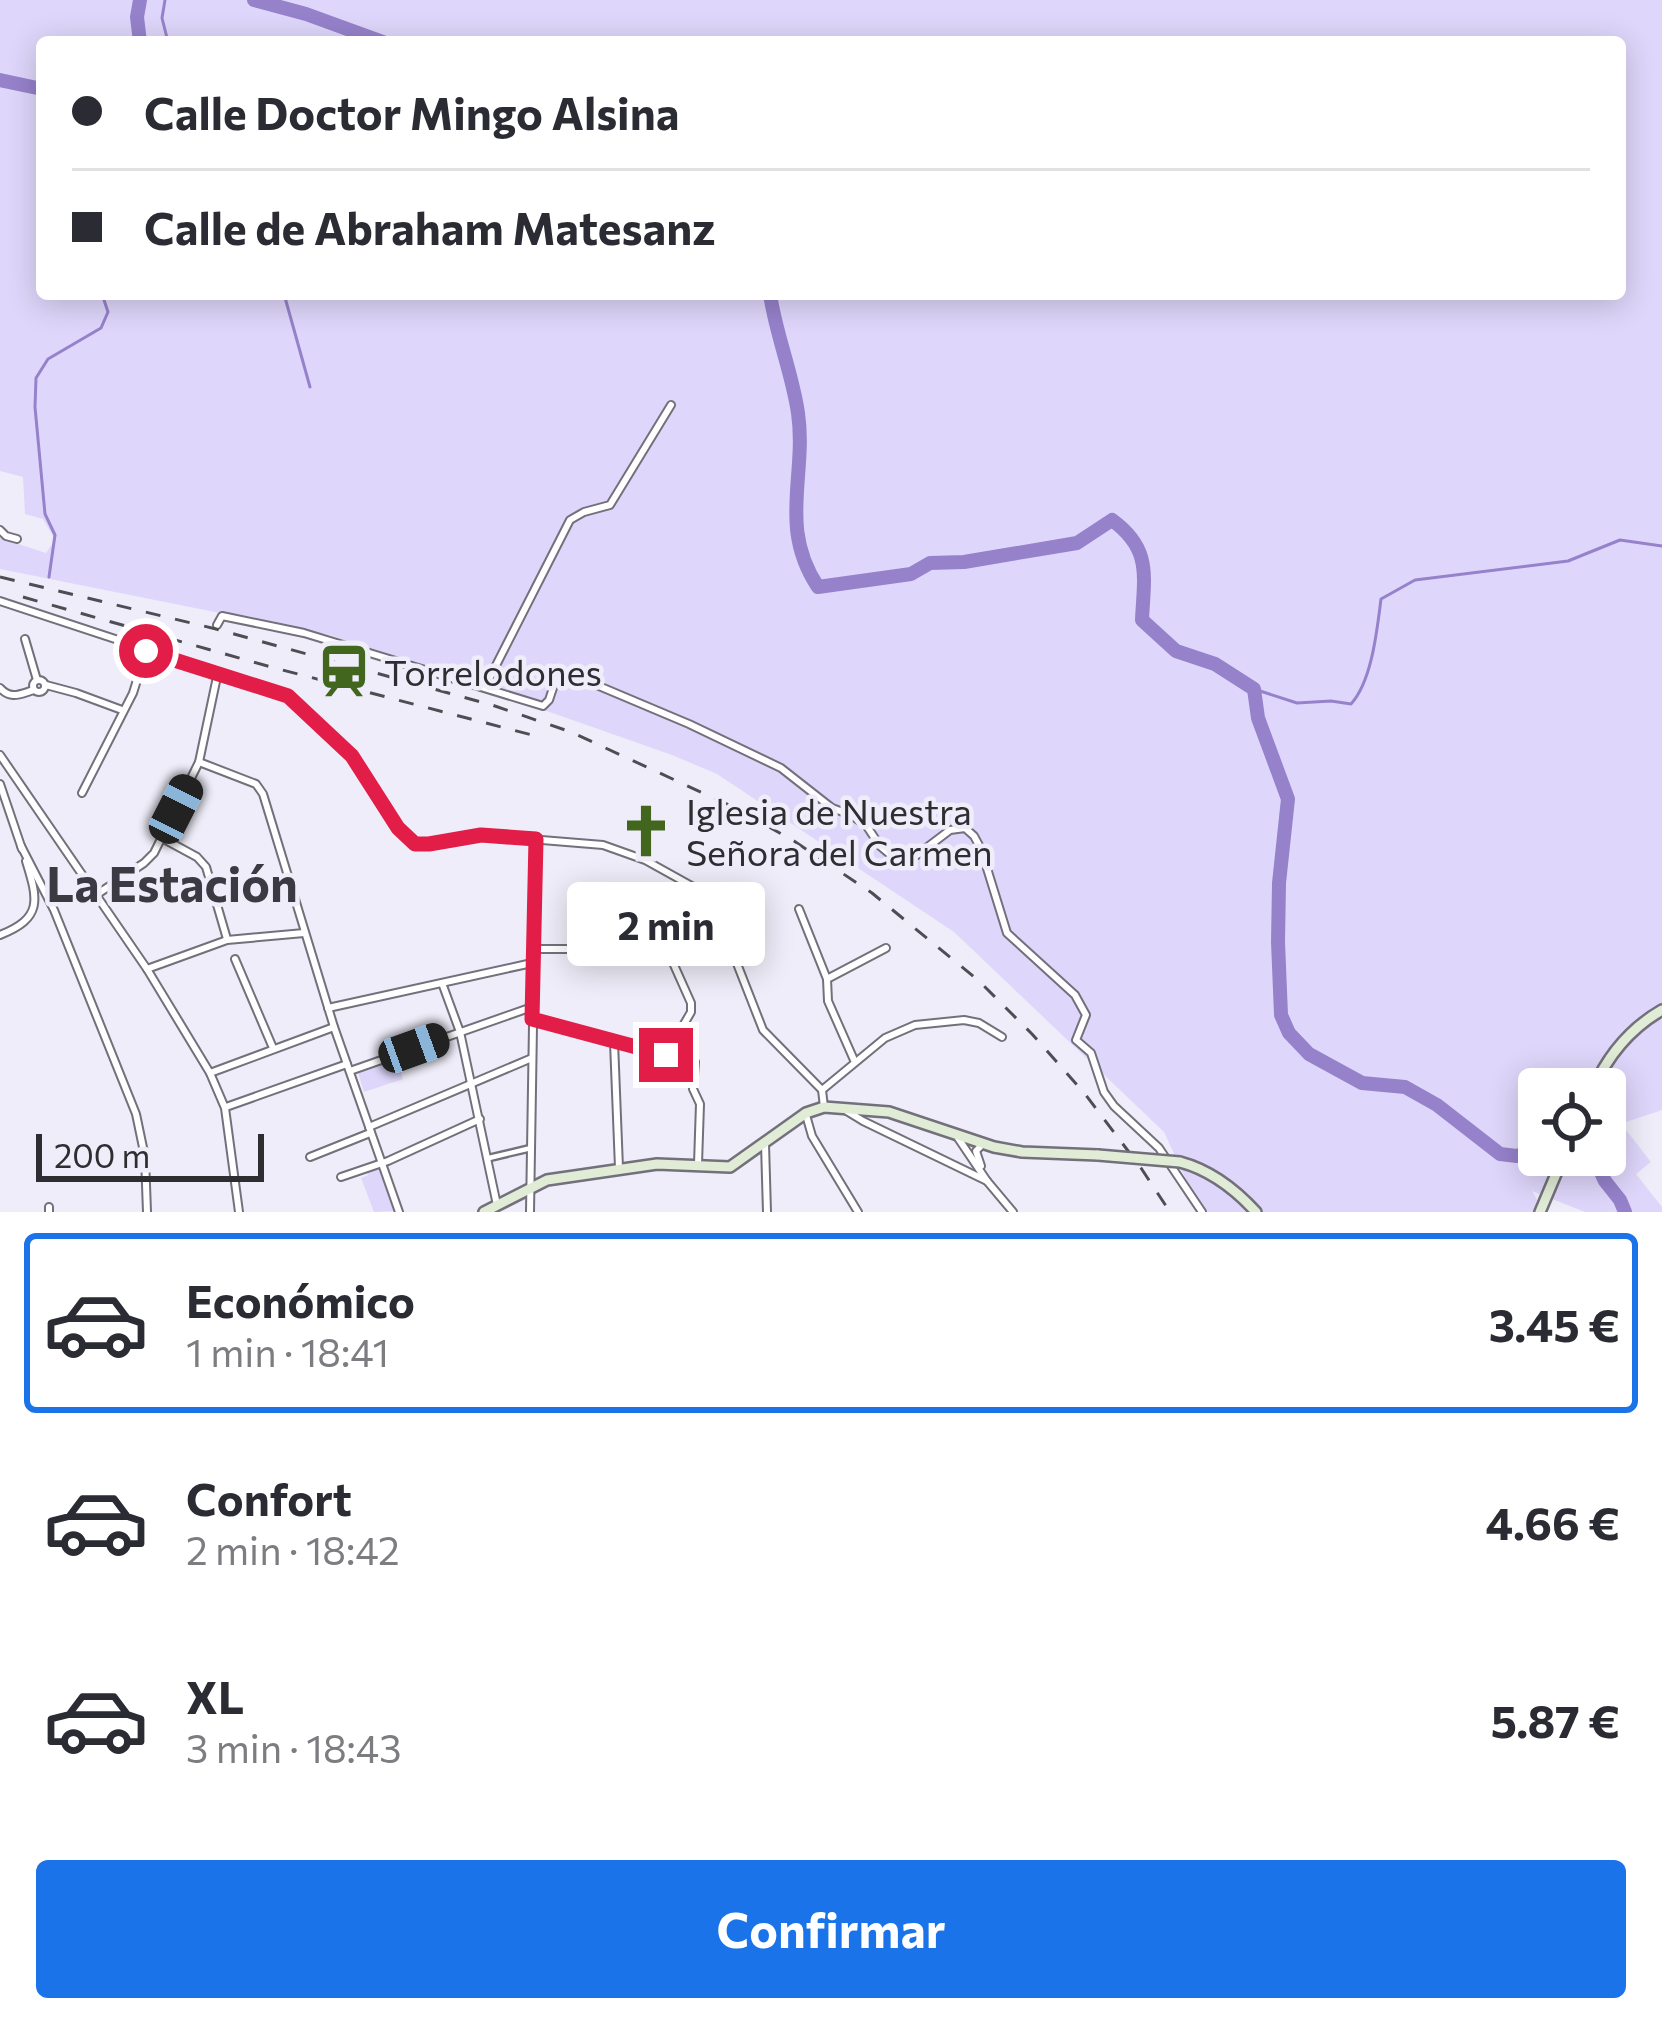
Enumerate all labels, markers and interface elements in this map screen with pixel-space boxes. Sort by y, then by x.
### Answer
text: Calle Doctor Mingo Alsina [144,84,679,139]
text: Calle de Abraham Matesanz [144,199,715,254]
route start [119,624,173,678]
station icon: Torrelodones [315,642,373,700]
place label: Torrelodones [384,649,602,693]
car [144,769,208,849]
place label: Iglesia de Nuestra Señora del Carmen [686,788,993,873]
church icon: Iglesia de Nuestra Señora del Carmen [617,802,675,860]
district label: La Estación [46,853,298,912]
callout: 2 min [567,881,765,965]
text: 2 min [617,900,715,948]
car [374,1019,454,1077]
route end [639,1028,693,1082]
map controls [1518,1068,1626,1176]
button: locate [1518,1068,1626,1176]
scale bar [36,1128,264,1181]
text: 200 m [54,1134,150,1175]
icon: car [42,1269,150,1377]
text: Económico [186,1272,415,1327]
text: 3.45 € [1489,1296,1620,1351]
text: 1 min · 18:41 [186,1327,389,1375]
icon: car [42,1467,150,1575]
text: Confort [186,1470,352,1525]
text: 4.66 € [1485,1494,1620,1549]
text: 2 min · 18:42 [186,1525,400,1573]
icon: car [42,1665,150,1773]
text: XL [186,1668,244,1723]
text: 5.87 € [1491,1692,1620,1747]
text: 3 min · 18:43 [186,1723,401,1771]
button: Confirmar [36,1860,1626,1998]

